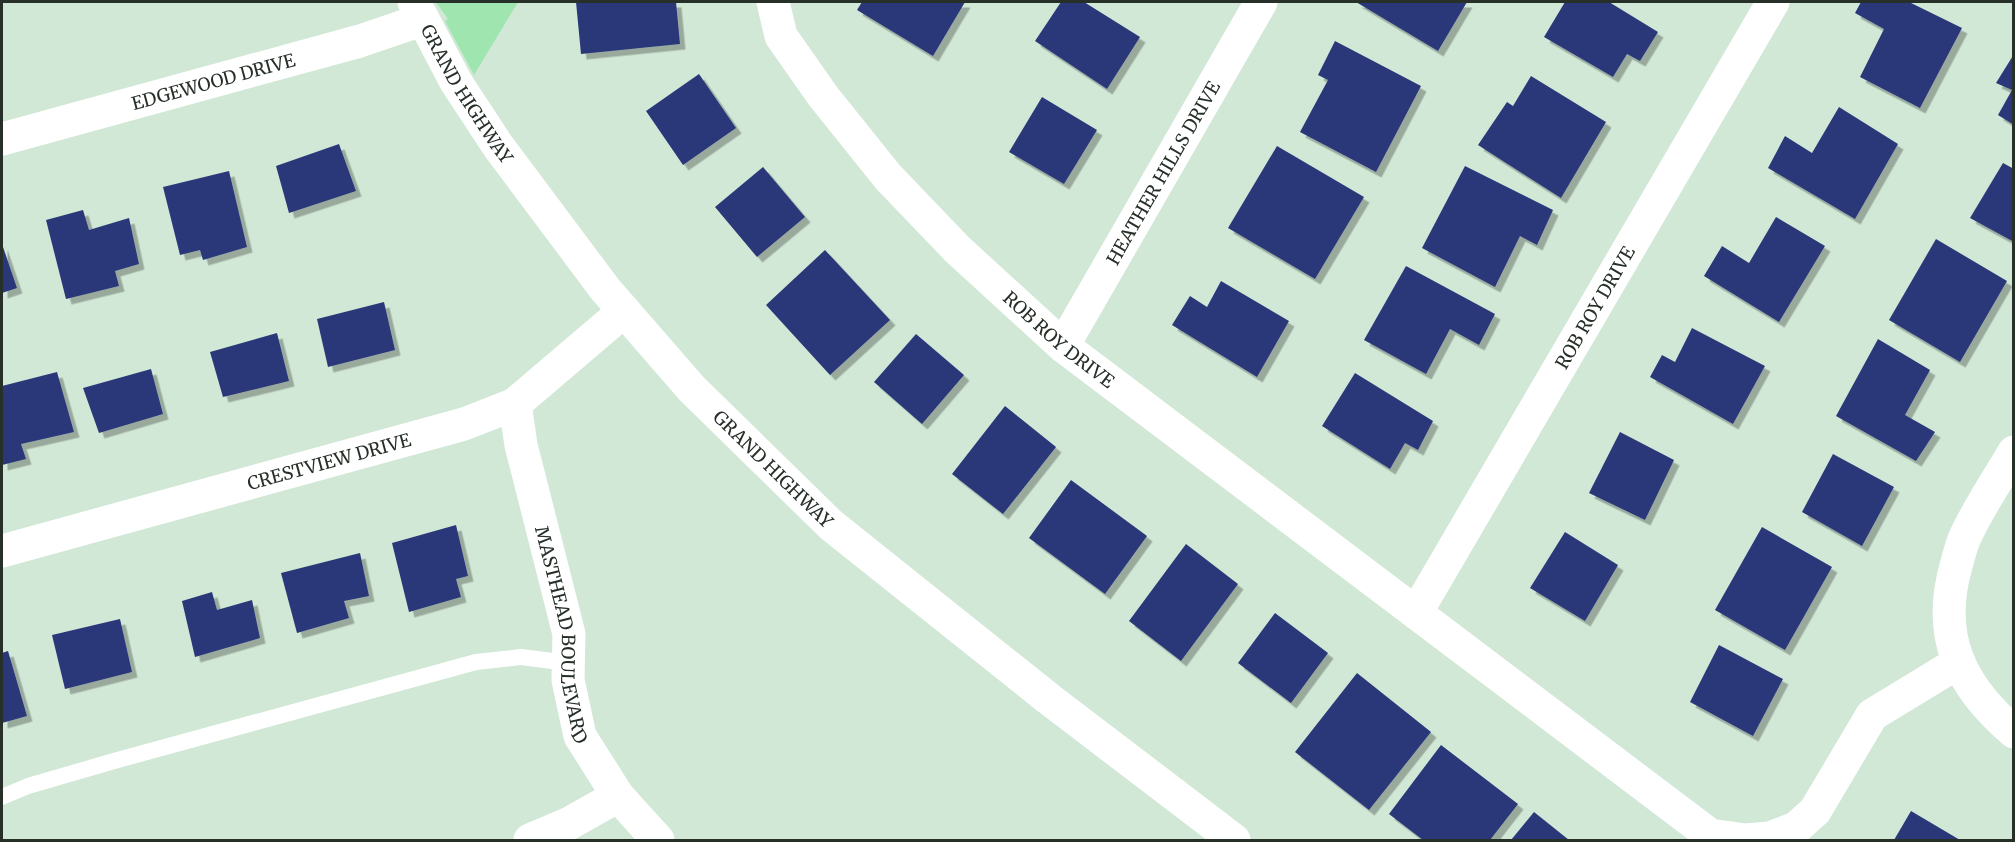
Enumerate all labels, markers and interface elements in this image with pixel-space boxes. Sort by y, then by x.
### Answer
street label: GRAND HIGHWAY [416,20,518,168]
street label: EDGEWOOD DRIVE [129,48,298,115]
street label: HEATHER HILLS DRIVE [1101,76,1225,269]
street label: ROB ROY DRIVE [1550,241,1640,373]
street label: ROB ROY DRIVE [999,286,1120,393]
street label: GRAND HIGHWAY [709,405,838,533]
street label: CRESTVIEW DRIVE [245,428,414,495]
street label: MASTHEAD BOULEVARD [530,523,593,748]

